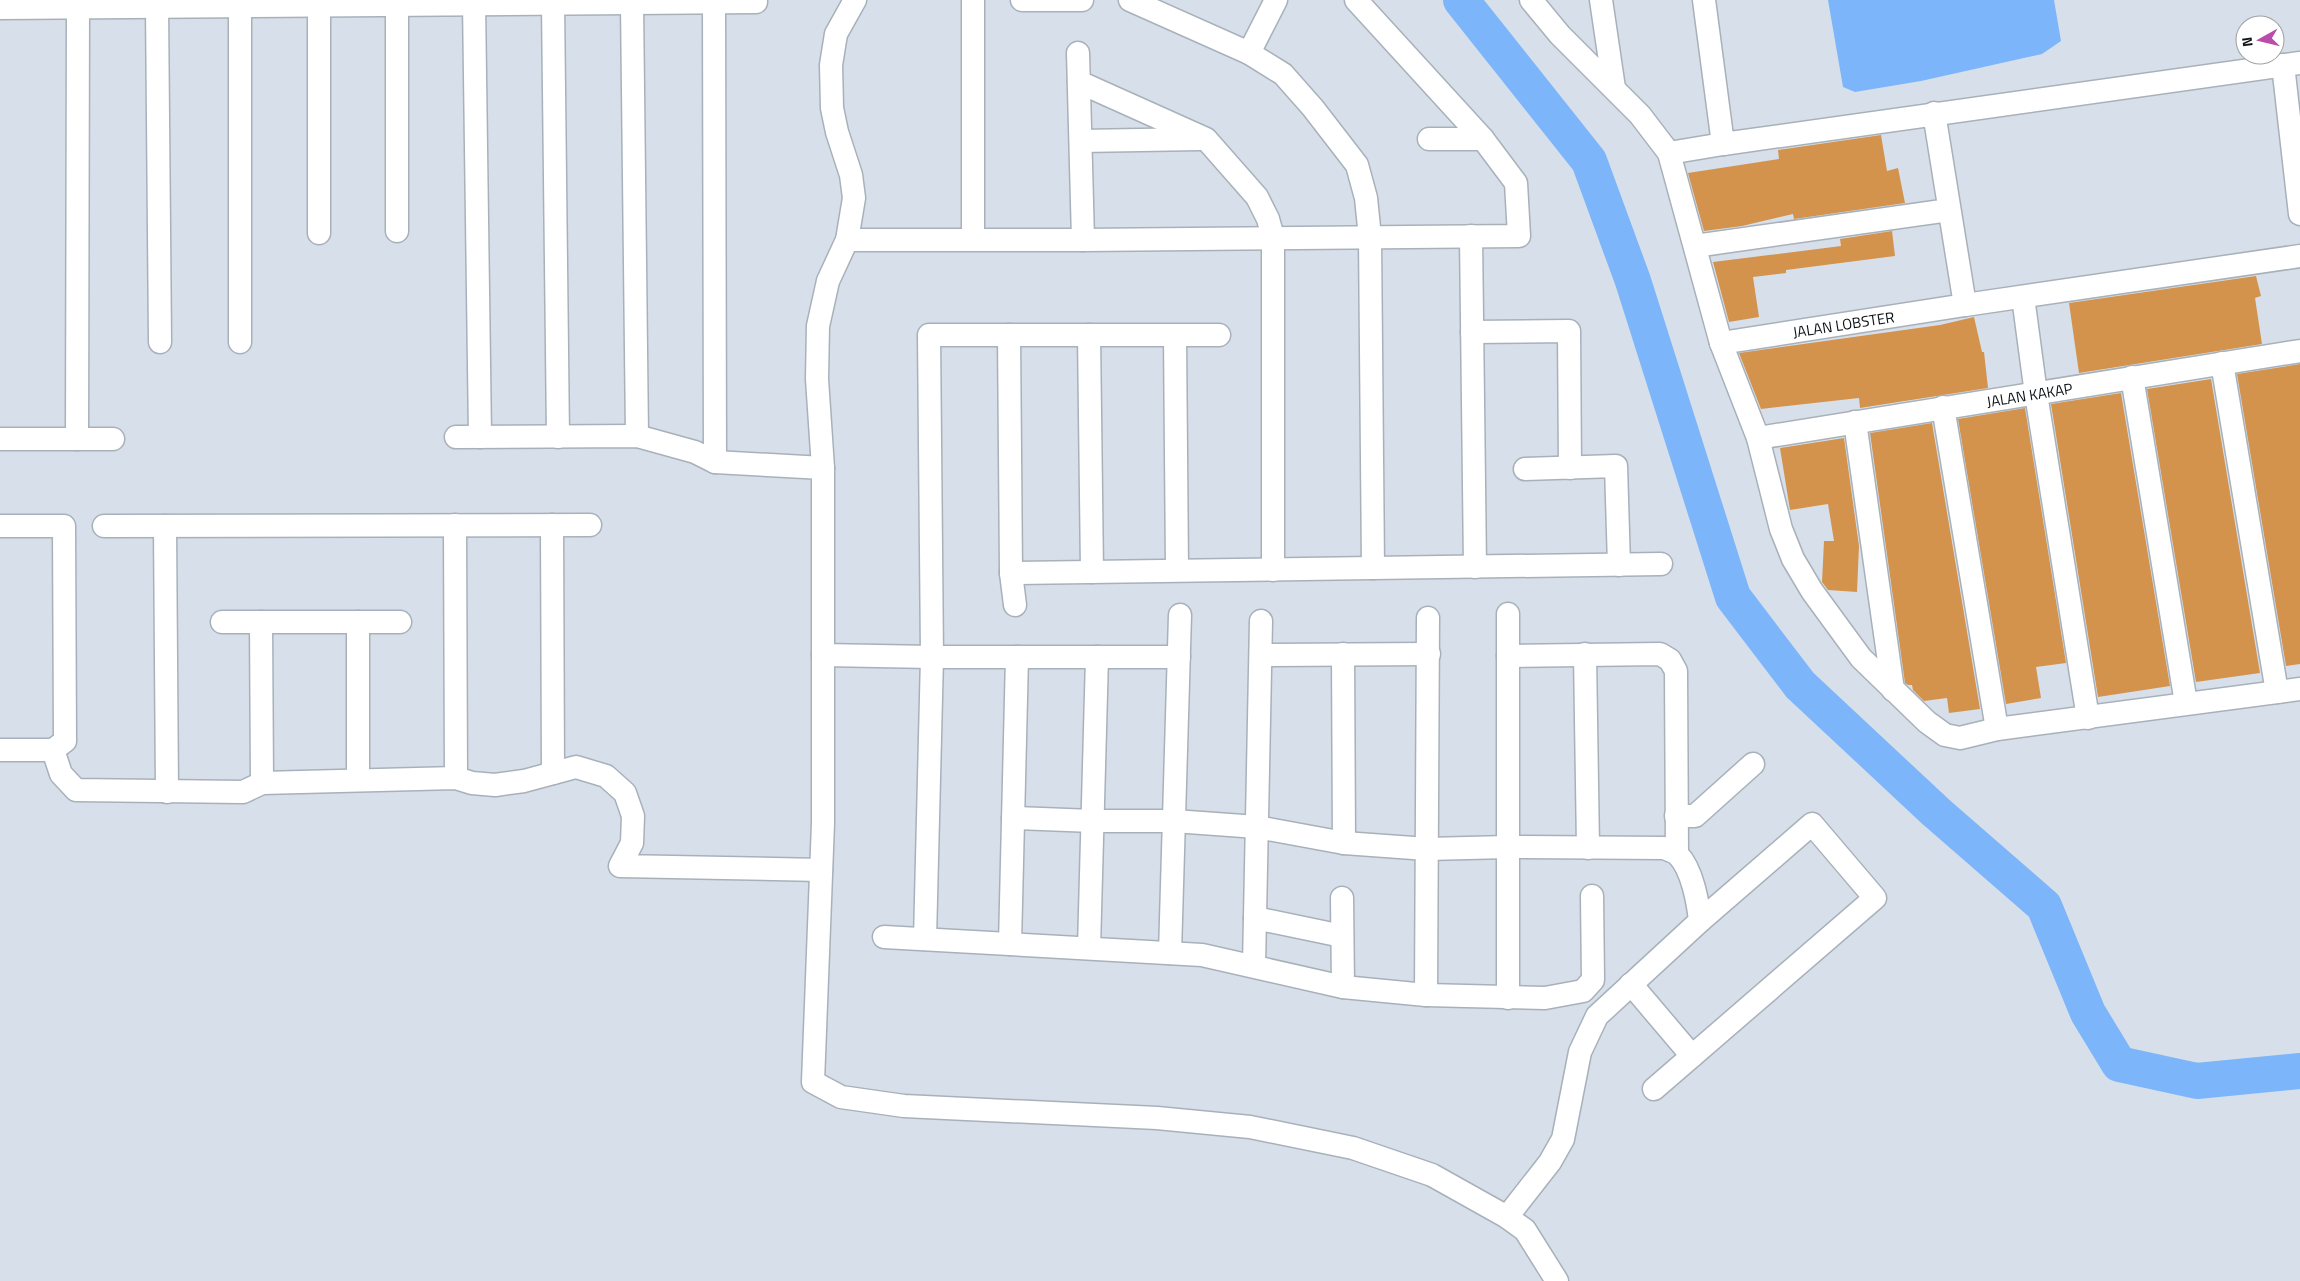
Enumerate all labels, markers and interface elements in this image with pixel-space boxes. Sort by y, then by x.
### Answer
north arrow [2235,15,2285,65]
text: N [2236,36,2258,48]
street label: JALAN LOBSTER [1791,305,1896,343]
street label: JALAN KAKAP [1985,376,2074,413]

